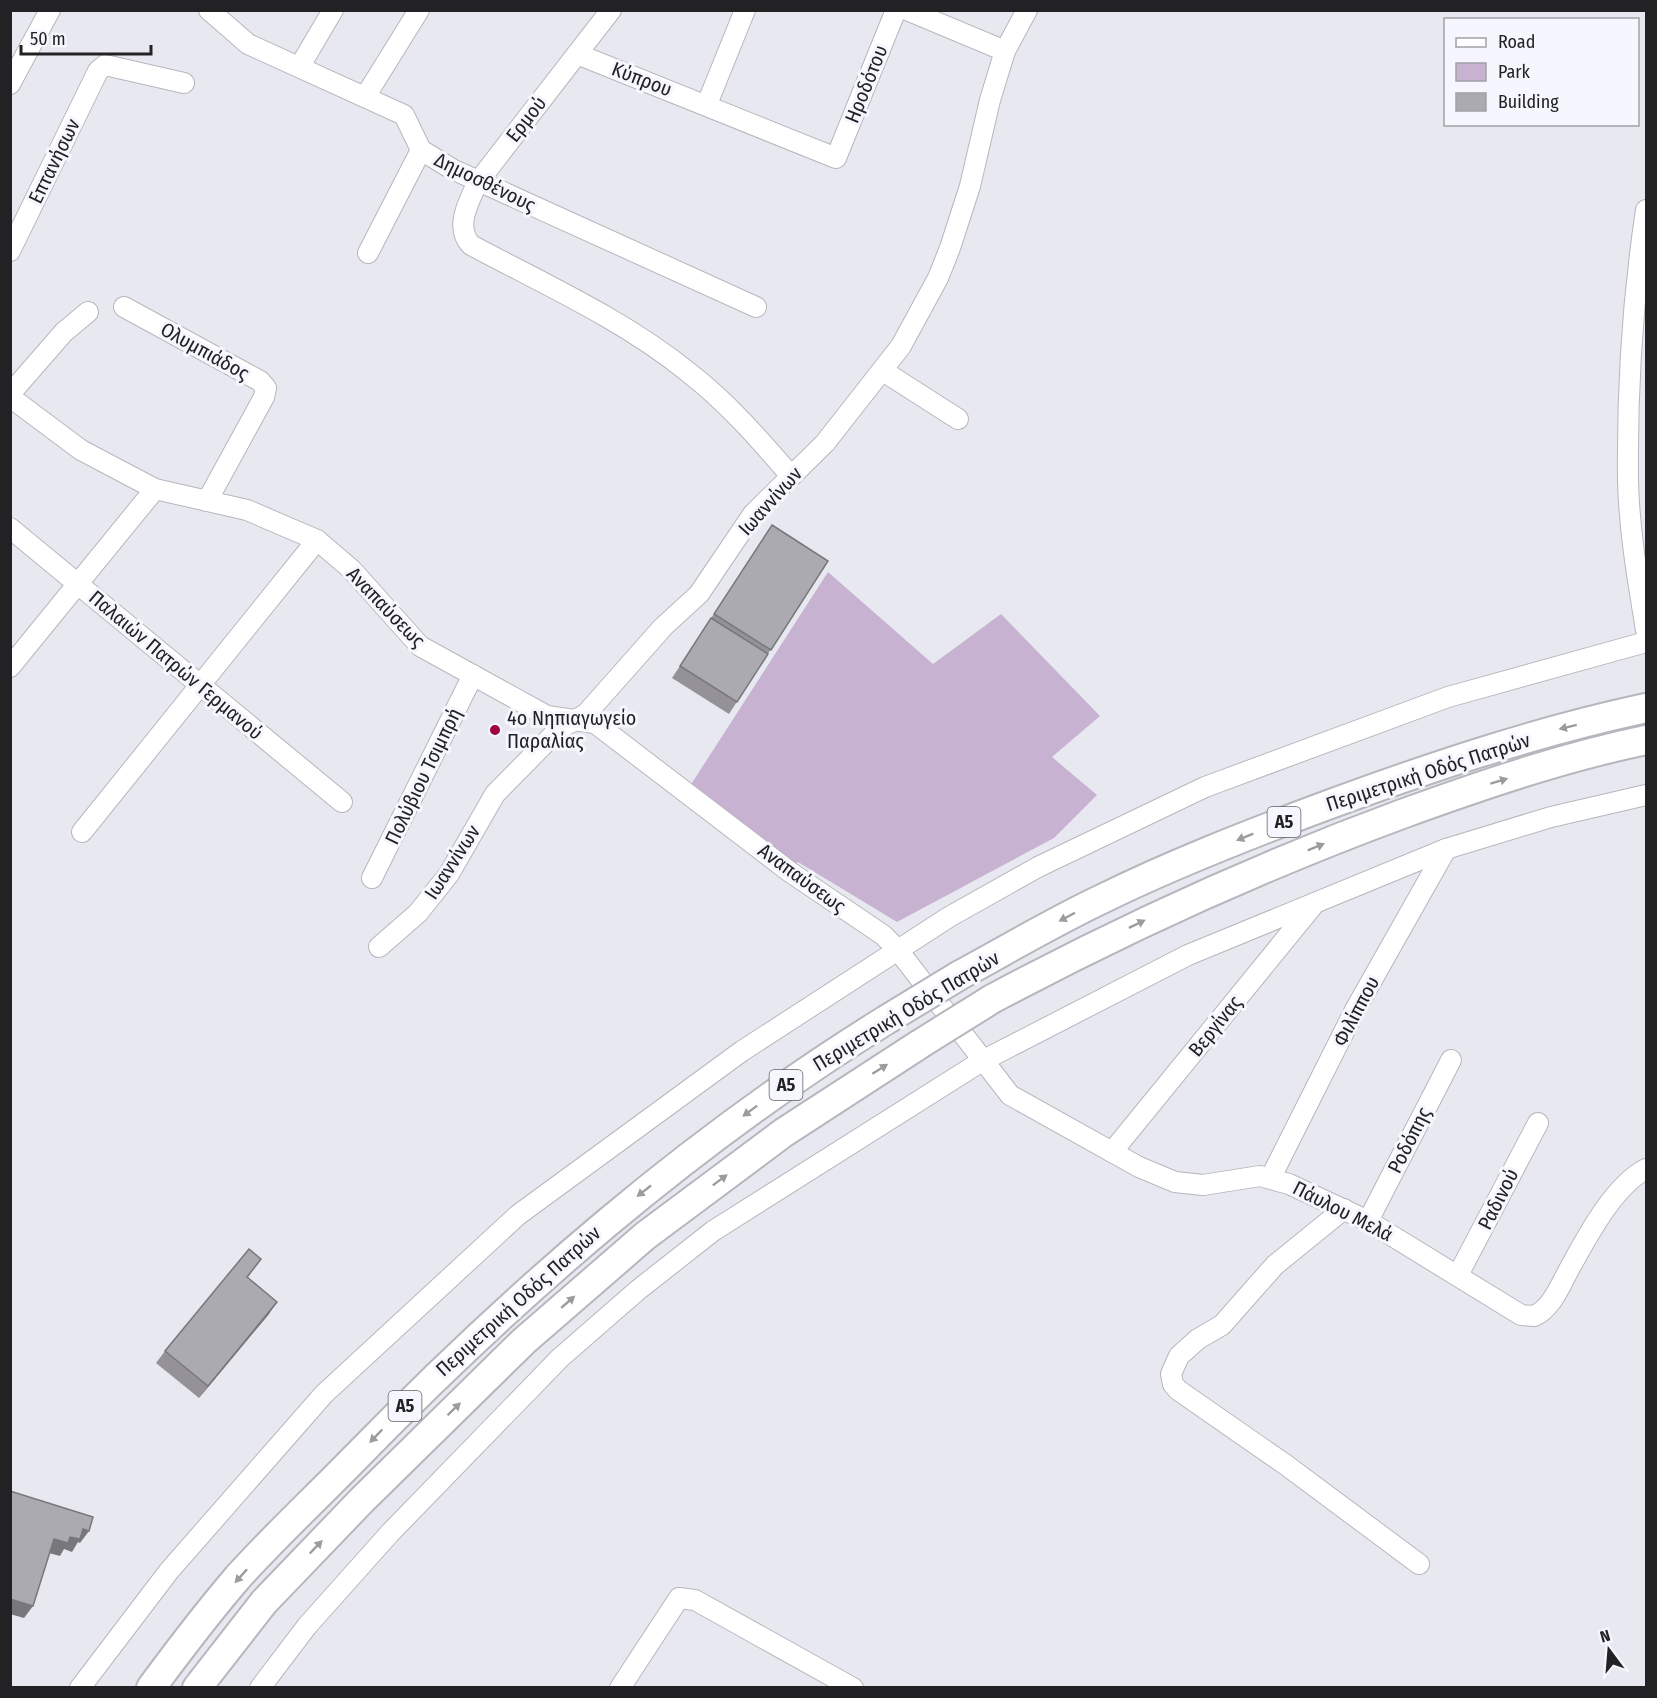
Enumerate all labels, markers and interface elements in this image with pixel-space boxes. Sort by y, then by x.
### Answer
scale bar [21,18,152,56]
legend [1444,18,1639,126]
text: 50 m [30,28,66,50]
text: Road [1498,31,1535,53]
street label: Ηροδότου [840,41,892,127]
street label: Κύπρου [609,57,675,101]
text: Park [1498,61,1531,83]
street label: Ερμού [501,91,551,147]
text: Building [1498,91,1559,113]
street label: Επτανήσων [23,115,85,207]
street label: Δημοσθένους [430,147,540,217]
street label: Ολυμπιάδος [157,317,254,385]
street label: Ιωαννίνων [733,462,807,540]
street label: Αναπαύσεως [342,562,431,653]
street label: Παλαιών Πατρών Γερμανού [84,585,268,745]
street label: Πολύβιου Τσιμπρή [380,704,466,848]
place label: 4o Νηπιαγωγείο Παραλίας [507,706,636,753]
marker: 4o Νηπιαγωγείο Παραλίας [488,723,502,737]
one-way arrow [1559,723,1577,733]
street label: Περιμετρική Οδός Πατρών [1323,728,1533,816]
one-way arrow [1490,776,1508,785]
road number: Α5 [1268,807,1300,837]
street label: Ιωαννίνων [419,820,485,904]
one-way arrow [1235,832,1253,842]
street label: Αναπαύσεως [754,838,851,918]
one-way arrow [1307,842,1325,851]
one-way arrow [1058,912,1075,922]
one-way arrow [1128,919,1145,929]
street label: Περιμετρική Οδός Πατρών [808,946,1004,1076]
street label: Φιλίππου [1328,972,1384,1050]
street label: Βεργίνας [1183,990,1247,1061]
one-way arrow [872,1064,889,1075]
road number: Α5 [770,1070,802,1100]
street label: Ροδόπης [1382,1103,1436,1177]
one-way arrow [743,1105,759,1117]
street label: Ραδινού [1473,1165,1523,1233]
one-way arrow [712,1174,728,1186]
street label: Πάυλου Μελά [1289,1176,1397,1246]
one-way arrow [636,1185,652,1197]
street label: Περιμετρική Οδός Πατρών [431,1221,605,1381]
one-way arrow [560,1296,575,1309]
road number: Α5 [388,1391,422,1421]
one-way arrow [446,1402,461,1416]
one-way arrow [370,1428,384,1442]
one-way arrow [309,1541,323,1555]
one-way arrow [235,1568,248,1583]
north arrow [1579,1620,1639,1680]
text: N [1598,1626,1612,1647]

